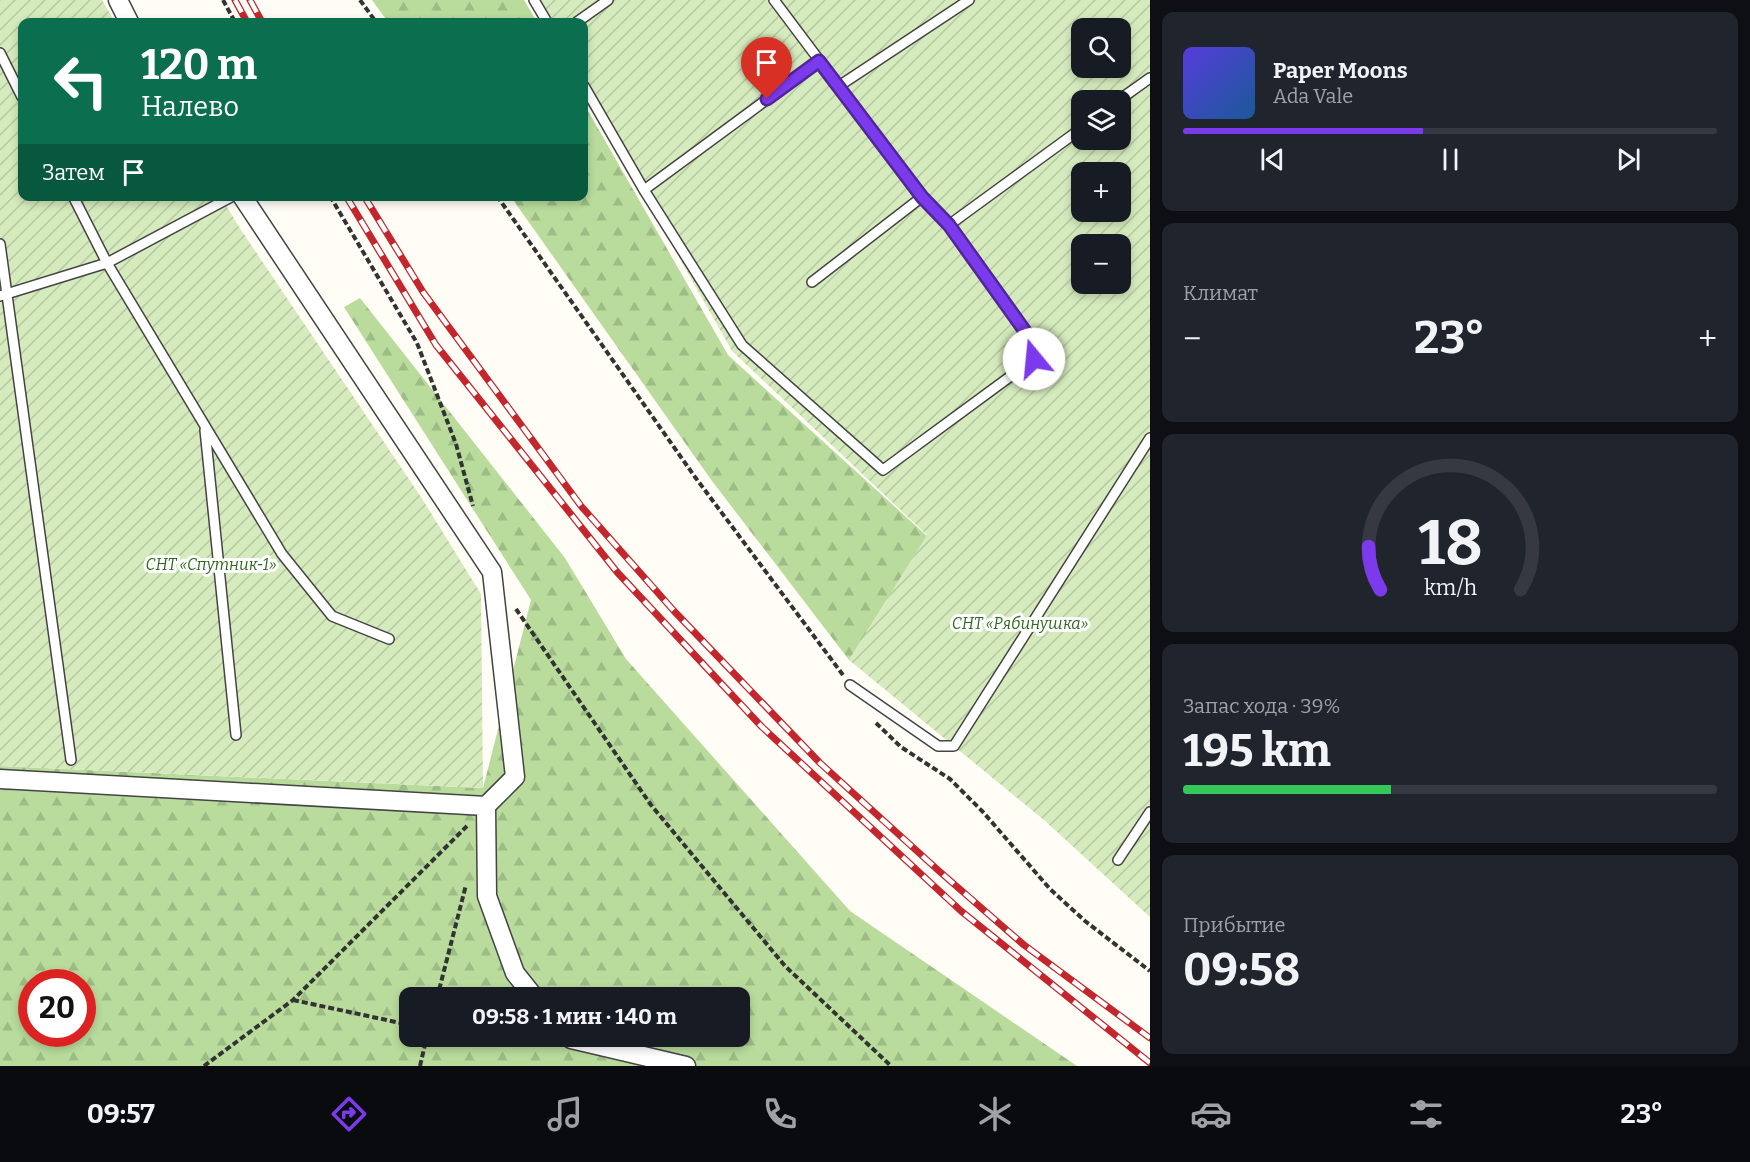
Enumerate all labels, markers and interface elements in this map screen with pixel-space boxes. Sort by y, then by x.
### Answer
map controls [1071,18,1131,294]
button: search [1071,18,1131,78]
pin [741,37,792,99]
text: 120 m [141,40,257,90]
icon: left [42,42,120,120]
icon: arrive [750,46,783,79]
text: Paper Moons [1273,57,1408,84]
text: Ada Vale [1273,84,1353,108]
button: layers [1071,90,1131,150]
text: Налево [141,91,239,123]
icon: previous [1256,143,1289,176]
icon: pause [1434,143,1467,176]
icon: next [1612,143,1645,176]
icon: arrive [117,156,150,189]
text: Затем [42,159,105,186]
button: + [1071,162,1131,222]
button: − [1071,234,1131,294]
text: Климат [1183,281,1258,305]
text: 23° [1414,311,1485,365]
text: − [1183,319,1201,359]
text: + [1698,319,1717,359]
position arrow [1002,327,1066,391]
text: 18 [1418,506,1482,581]
park label: СНТ «Спутник-1» [145,555,277,574]
text: km/h [1423,575,1477,601]
park label: СНТ «Рябинушка» [952,614,1088,633]
text: Запас хода · 39% [1183,694,1340,718]
text: 195 km [1183,724,1331,778]
text: Прибытие [1183,913,1285,937]
text: 09:58 [1183,943,1300,997]
speed limit sign: 20 [18,969,96,1047]
text: 09:58 · 1 мин · 140 m [472,1003,677,1030]
icon: directions [328,1093,370,1135]
icon: music [544,1093,586,1135]
icon: phone [759,1093,801,1135]
icon: climate [974,1093,1016,1135]
icon: car [1190,1093,1232,1135]
icon: filters [1405,1093,1447,1135]
text: 09:57 [87,1098,155,1130]
text: 23° [1621,1098,1663,1130]

